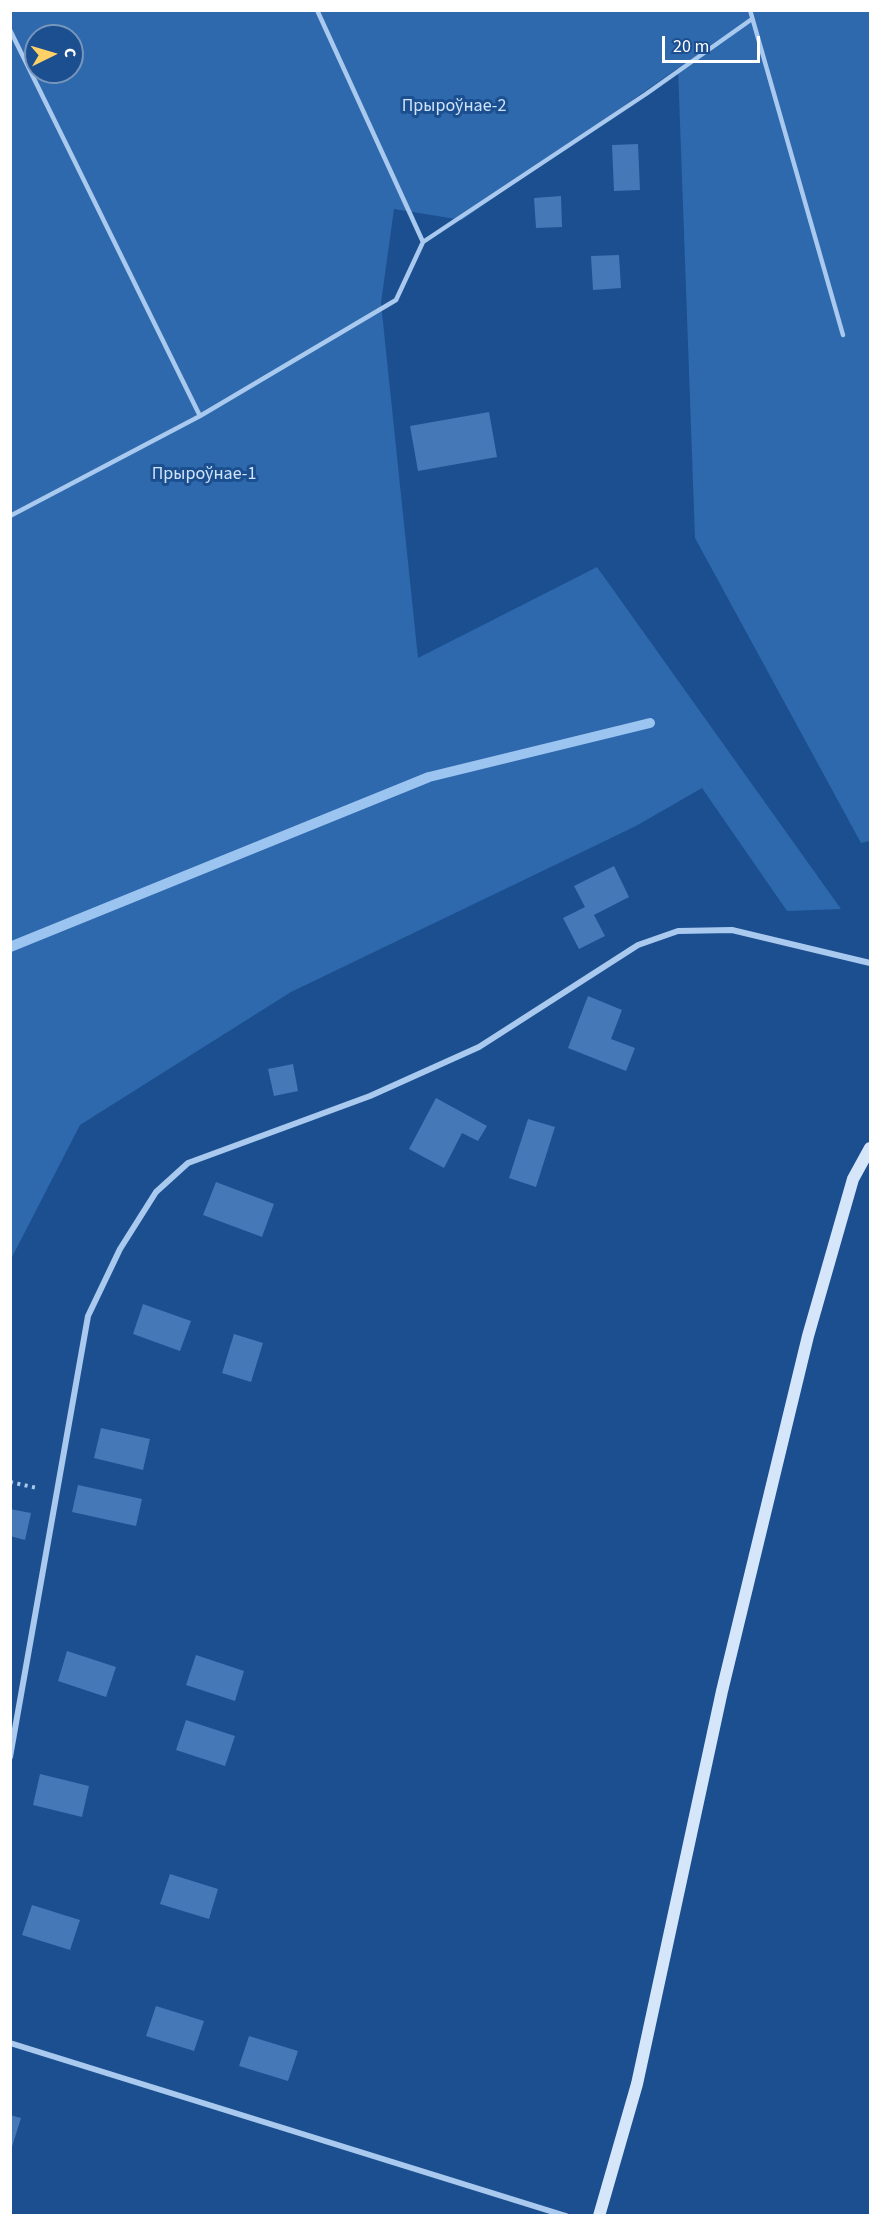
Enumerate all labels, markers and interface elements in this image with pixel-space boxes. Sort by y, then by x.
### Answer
north arrow [24,24,84,84]
scale bar [665,24,762,62]
text: 20 m [673,34,709,59]
text: С [59,47,81,58]
park label: Прыроўнае-2 [402,96,506,118]
park label: Прыроўнае-1 [152,464,256,486]

